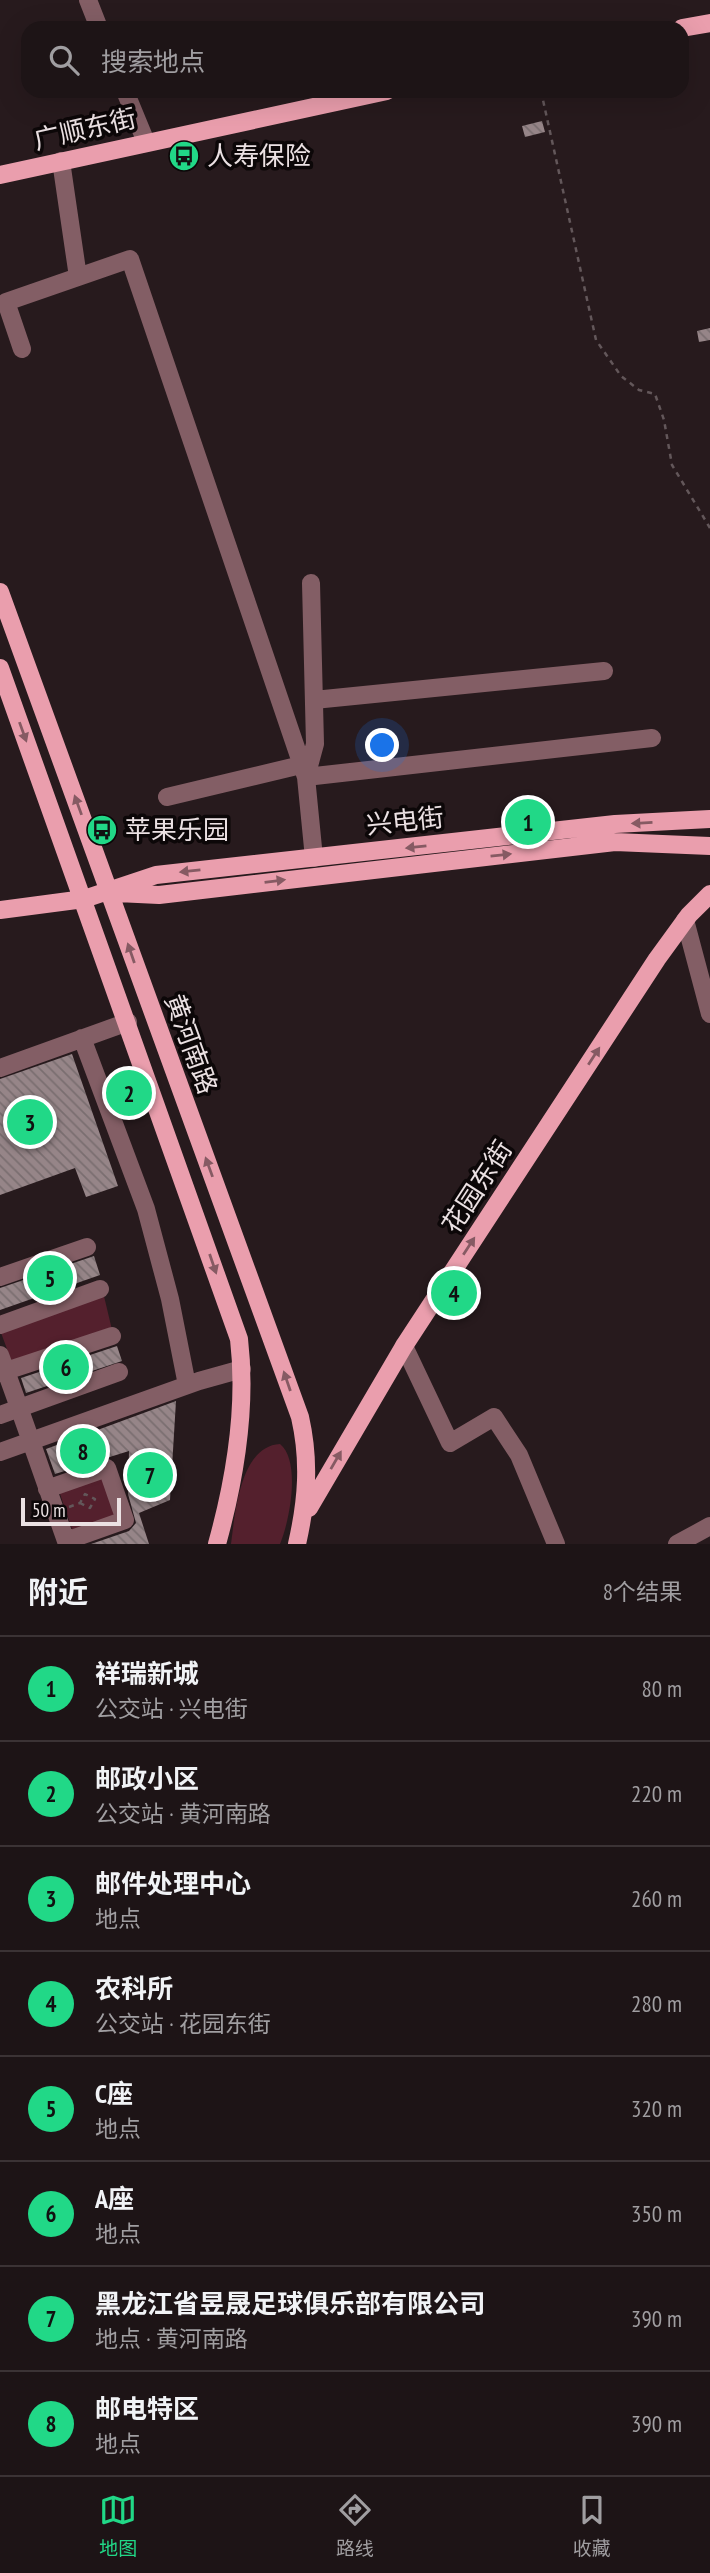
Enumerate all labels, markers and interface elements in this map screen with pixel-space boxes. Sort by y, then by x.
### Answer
search box [21,21,689,98]
icon: search [45,41,83,79]
text: 搜索地点 [101,45,205,78]
street label: 广顺东街 [31,101,139,156]
bus stop icon: 人寿保险 [167,139,201,173]
place label: 人寿保险 [207,139,311,172]
one-way arrow [18,722,29,743]
your location [365,728,399,762]
one-way arrow [72,795,83,816]
pin: 1 [505,796,551,848]
street label: 兴电街 [364,800,445,841]
bus stop icon: 苹果乐园 [85,813,119,847]
place label: 苹果乐园 [125,813,229,846]
one-way arrow [631,817,653,828]
one-way arrow [405,841,427,852]
one-way arrow [491,849,513,860]
one-way arrow [178,866,200,877]
one-way arrow [264,875,286,886]
one-way arrow [125,943,136,964]
street label: 黄河南路 [158,989,225,1098]
one-way arrow [587,1046,600,1065]
pin: 2 [106,1067,152,1119]
pin: 3 [7,1096,53,1148]
street label: 花园东街 [434,1134,519,1239]
one-way arrow [203,1157,214,1178]
one-way arrow [463,1236,476,1256]
pin: 5 [27,1252,73,1304]
one-way arrow [208,1253,219,1274]
pin: 4 [431,1267,477,1319]
pin: 6 [43,1341,89,1393]
one-way arrow [281,1370,292,1391]
pin: 8 [60,1425,106,1477]
pin: 7 [127,1449,173,1501]
one-way arrow [330,1450,342,1469]
scale bar [21,1495,121,1527]
text: 50 m [32,1498,66,1522]
text: 附近 [28,1572,88,1611]
text: 8个结果 [603,1577,682,1606]
text: 祥瑞新城 [95,1657,199,1690]
text: 1 [46,1674,57,1703]
text: 80 m [641,1674,682,1703]
text: 公交站 · 兴电街 [95,1694,248,1723]
text: 邮政小区 [95,1762,199,1795]
text: 2 [46,1779,57,1808]
text: 220 m [631,1779,682,1808]
text: 公交站 · 黄河南路 [95,1799,271,1828]
text: 邮件处理中心 [95,1867,251,1900]
text: 3 [46,1884,57,1913]
text: 260 m [631,1884,682,1913]
text: 地点 [95,1904,141,1933]
text: 农科所 [95,1972,173,2005]
text: 4 [46,1989,57,2018]
text: 280 m [631,1989,682,2018]
text: 公交站 · 花园东街 [95,2009,271,2038]
text: C座 [95,2077,133,2110]
text: 5 [46,2094,57,2123]
text: 320 m [631,2094,682,2123]
text: 地点 [95,2114,141,2143]
text: A座 [95,2182,134,2215]
text: 6 [46,2199,57,2228]
text: 350 m [631,2199,682,2228]
text: 地点 [95,2219,141,2248]
text: 黑龙江省昱晟足球俱乐部有限公司 [95,2287,485,2320]
text: 7 [46,2304,57,2333]
text: 390 m [631,2304,682,2333]
text: 地点 · 黄河南路 [95,2324,248,2353]
text: 邮电特区 [95,2392,199,2425]
text: 8 [46,2409,57,2438]
text: 390 m [631,2409,682,2438]
text: 地点 [95,2429,141,2458]
tab: 地图 [99,2491,137,2560]
tab: 路线 [336,2491,374,2560]
tab: 收藏 [573,2491,611,2560]

